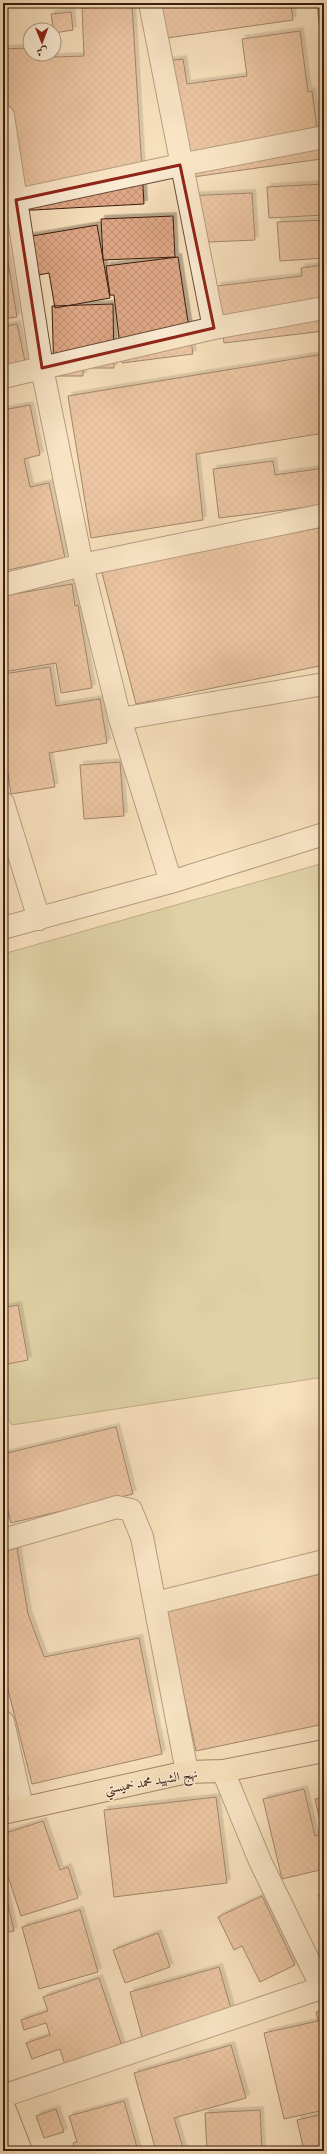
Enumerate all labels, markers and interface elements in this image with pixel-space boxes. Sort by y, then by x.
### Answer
north arrow [22,22,62,62]
text: ش [37,45,48,58]
street label: نهج الشهيد محمد خميستي [103,1765,199,1800]

